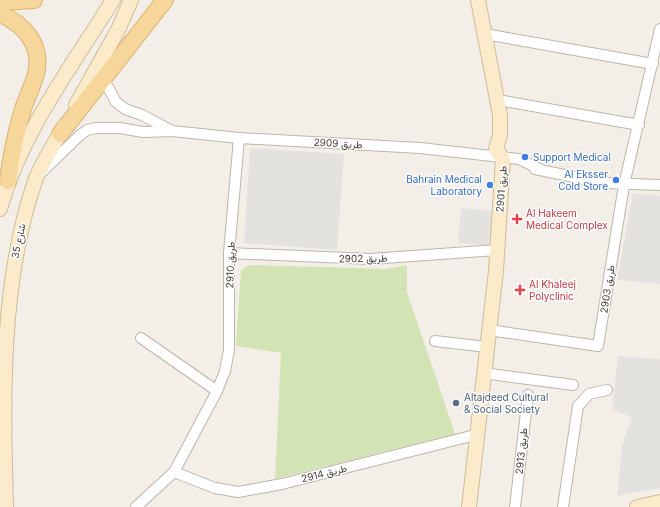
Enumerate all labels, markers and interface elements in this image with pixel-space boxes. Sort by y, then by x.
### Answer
street label: طريق 2909 [313,136,363,151]
place label: Support Medical [533,151,611,163]
marker: Support Medical [520,152,530,162]
street label: طريق 2901 [493,165,510,213]
place label: Al Eksser Cold Store [558,168,608,192]
place label: Bahrain Medical Laboratory [406,173,482,197]
marker: Al Eksser Cold Store [611,175,621,185]
marker: Bahrain Medical Laboratory [485,180,495,190]
place label: Al Hakeem Medical Complex [526,207,608,231]
marker: Al Hakeem Medical Complex [511,213,523,225]
street label: شارع 35 [8,222,29,260]
street label: طريق 2910 [223,241,238,289]
street label: طريق 2902 [339,252,388,265]
street label: طريق 2903 [597,263,618,314]
place label: Al Khaleej Polyclinic [529,278,576,302]
marker: Al Khaleej Polyclinic [514,284,526,296]
place label: Altajdeed Cultural & Social Society [464,391,548,415]
marker: Altajdeed Cultural & Social Society [451,398,461,408]
street label: طريق 2913 [513,427,530,475]
street label: طريق 2914 [300,461,349,485]

